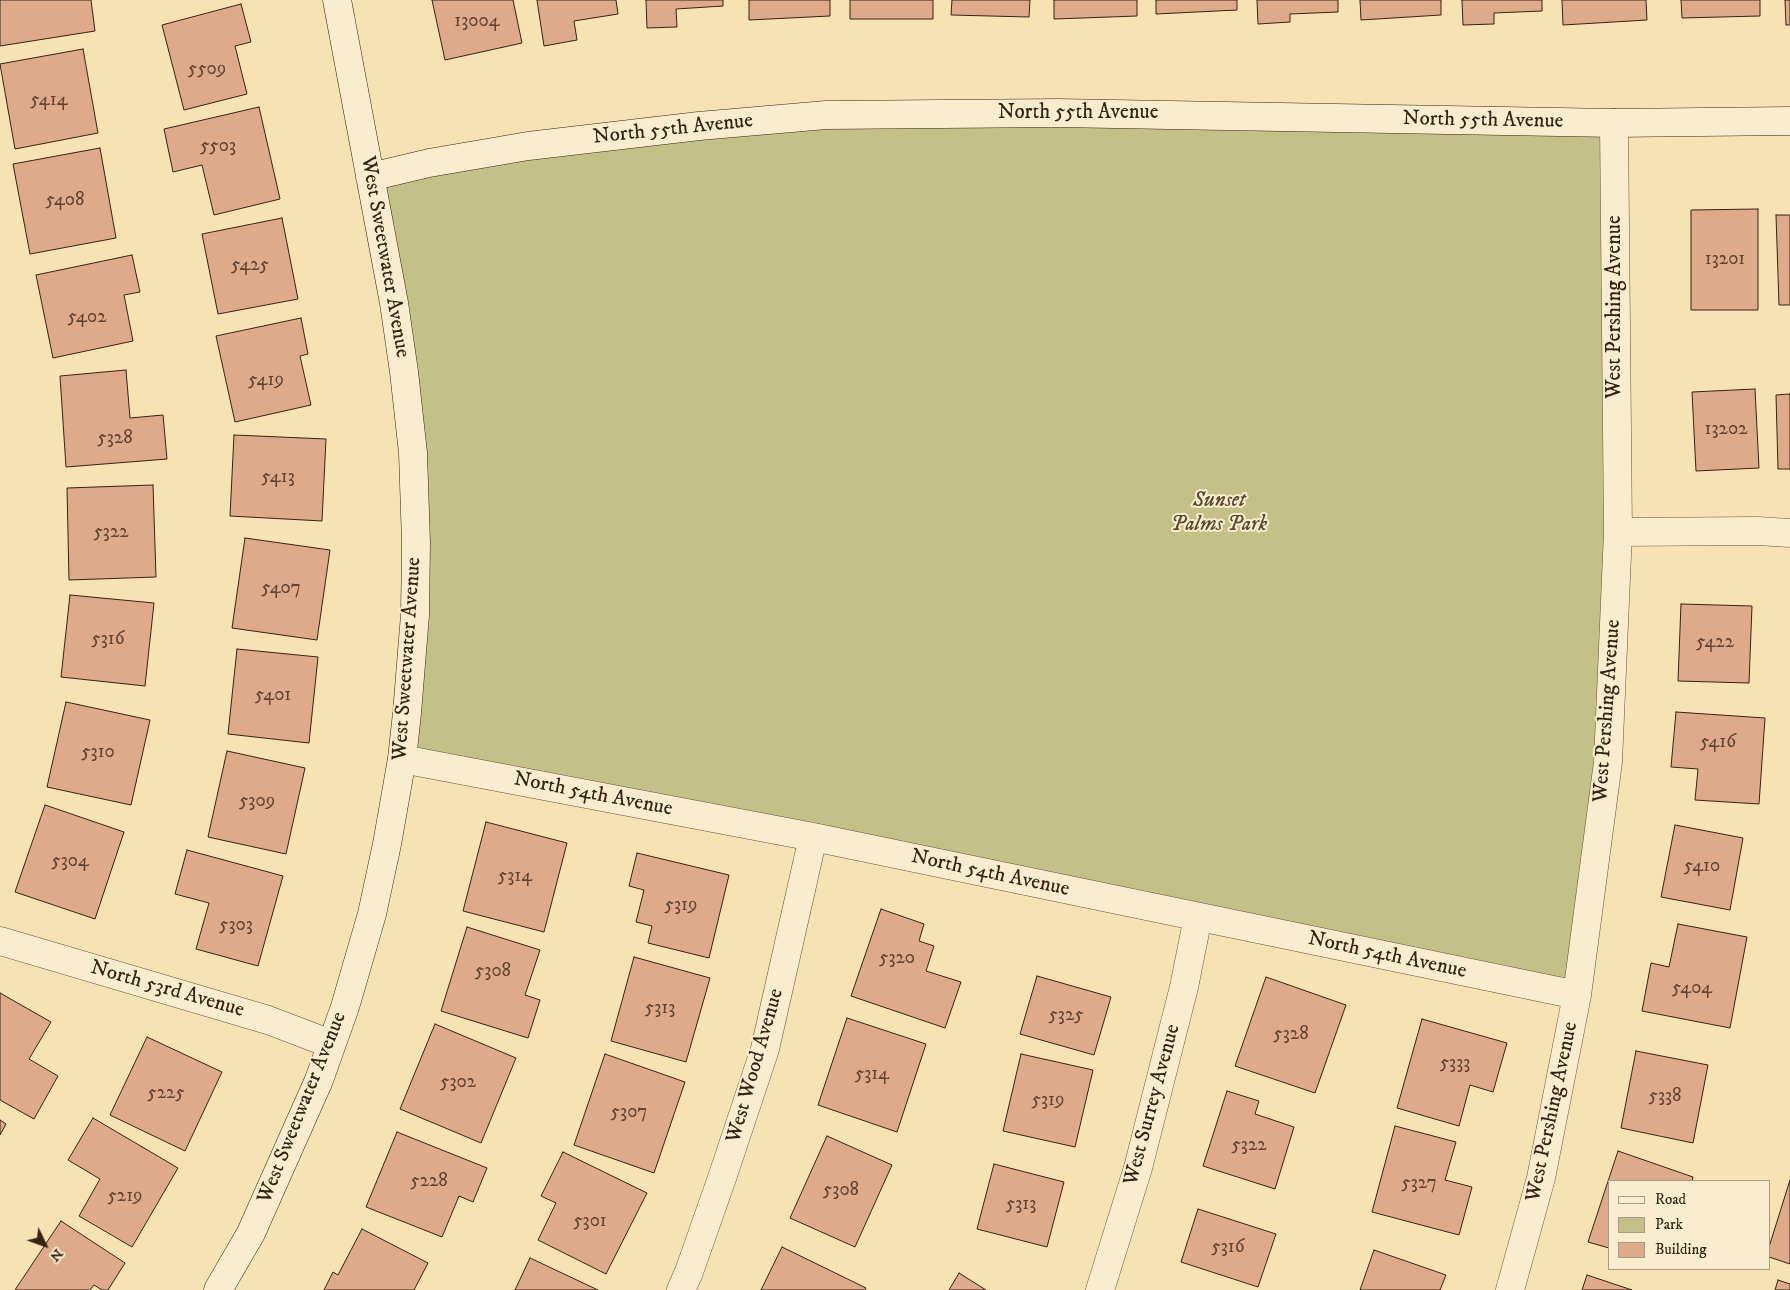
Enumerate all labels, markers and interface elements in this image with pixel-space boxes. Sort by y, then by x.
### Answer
house number: 13004 [454,11,500,33]
house number: 5509 [188,59,226,81]
house number: 5414 [30,90,68,112]
street label: North 55th Avenue [998,101,1158,127]
street label: North 55th Avenue [1402,107,1564,135]
street label: North 55th Avenue [592,109,754,151]
house number: 5503 [200,136,236,158]
street label: West Sweetwater Avenue [354,154,414,360]
house number: 5408 [45,190,85,212]
street label: West Pershing Avenue [1603,215,1629,399]
house number: 13201 [1705,249,1745,271]
house number: 5425 [231,255,269,277]
house number: 5402 [68,307,106,329]
house number: 5419 [248,370,284,392]
house number: 13202 [1705,419,1747,441]
house number: 5328 [97,428,133,450]
house number: 5413 [261,467,295,489]
park label: Sunset Palms Park [1171,489,1267,539]
house number: 5322 [93,522,129,544]
street label: West Sweetwater Avenue [388,556,428,762]
house number: 5407 [261,578,301,600]
street label: West Pershing Avenue [1589,619,1627,803]
house number: 5316 [91,629,125,651]
house number: 5422 [1696,632,1734,654]
house number: 5401 [255,685,291,707]
house number: 5416 [1700,732,1736,754]
house number: 5310 [81,742,115,764]
street label: North 54th Avenue [511,767,675,823]
house number: 5309 [239,791,275,813]
street label: North 54th Avenue [909,845,1071,903]
house number: 5304 [51,851,89,873]
house number: 5410 [1684,856,1720,878]
house number: 5314 [498,866,532,888]
house number: 5319 [665,895,697,917]
house number: 5303 [219,915,253,937]
street label: North 54th Avenue [1306,927,1468,985]
house number: 5320 [879,948,915,970]
street label: North 53rd Avenue [87,956,247,1024]
house number: 5308 [475,961,511,983]
house number: 5404 [1672,978,1712,1000]
street label: West Wood Avenue [722,986,790,1146]
house number: 5313 [645,998,675,1020]
house number: 5325 [1048,1005,1084,1027]
street label: West Sweetwater Avenue [253,1009,353,1207]
street label: West Pershing Avenue [1522,1020,1584,1204]
street label: West Surrey Avenue [1119,1022,1187,1188]
house number: 5328 [1273,1024,1309,1046]
house number: 5333 [1440,1053,1470,1075]
house number: 5314 [855,1064,889,1086]
house number: 5302 [440,1072,476,1094]
house number: 5225 [147,1083,185,1105]
house number: 5338 [1648,1086,1682,1108]
house number: 5319 [1032,1090,1064,1112]
house number: 5307 [611,1102,647,1124]
house number: 5322 [1231,1135,1267,1157]
house number: 5228 [410,1171,448,1193]
house number: 5327 [1401,1173,1437,1195]
house number: 5308 [823,1180,859,1202]
legend [1608,1180,1770,1270]
house number: 5219 [107,1186,143,1208]
text: Road [1655,1190,1686,1209]
house number: 5313 [1006,1194,1036,1216]
house number: 5301 [573,1211,607,1233]
text: Park [1655,1215,1683,1234]
north arrow [20,1220,70,1270]
house number: 5316 [1211,1237,1245,1259]
text: Building [1655,1240,1707,1259]
text: N [46,1245,67,1265]

